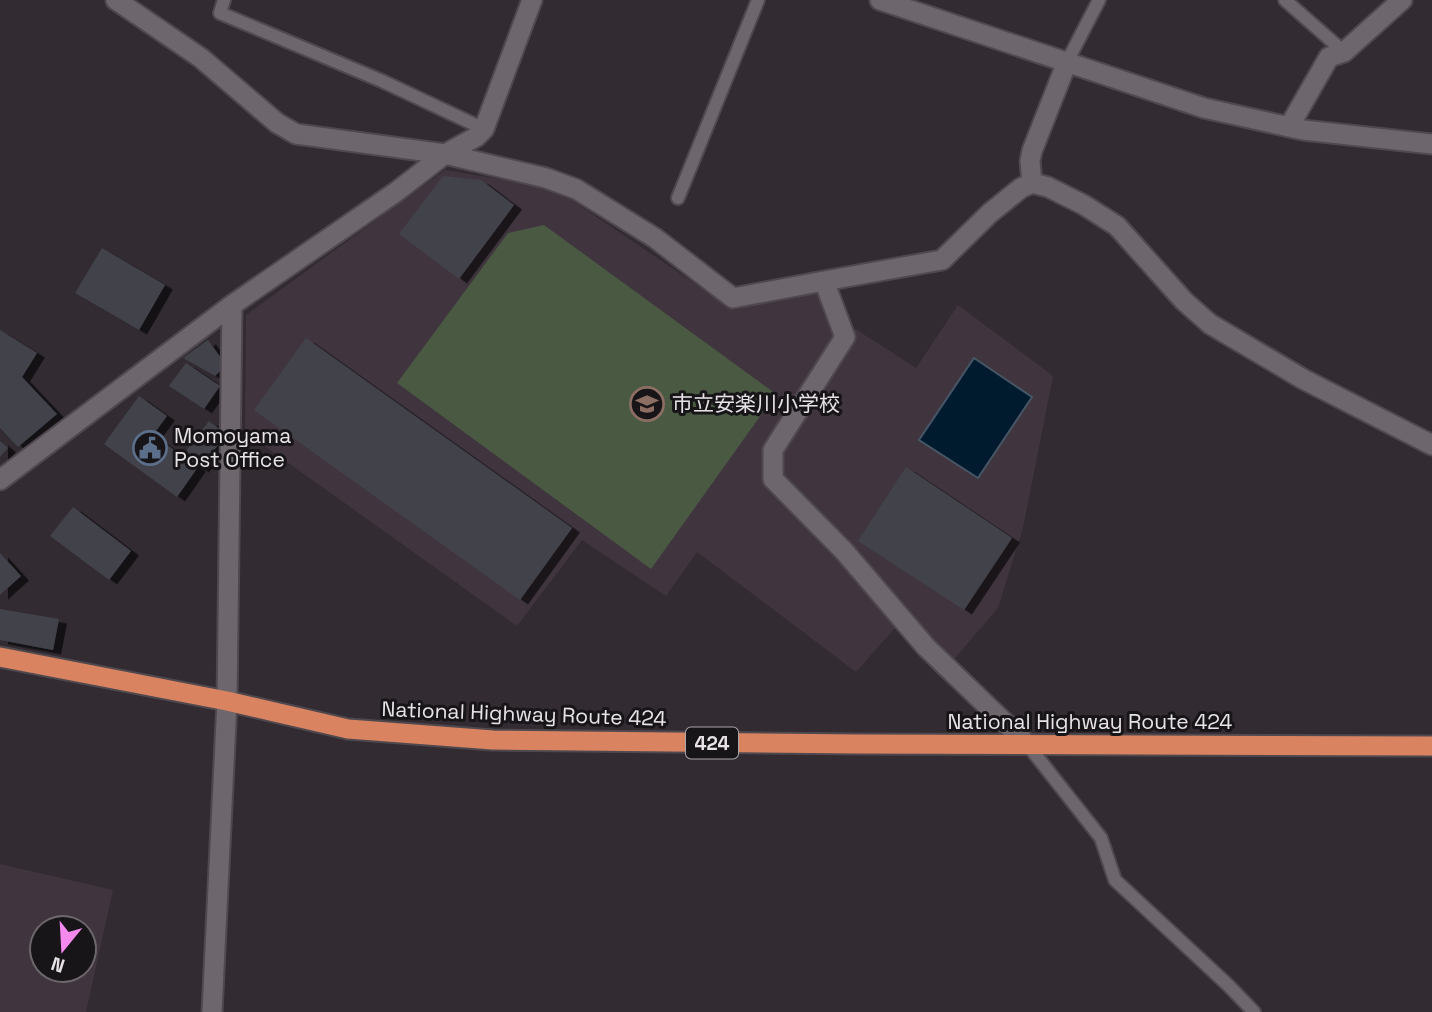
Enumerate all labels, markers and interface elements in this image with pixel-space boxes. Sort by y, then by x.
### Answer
school or university icon: 市立安楽川小学校 [628,385,666,423]
place label: 市立安楽川小学校 [672,390,840,417]
place label: Momoyama Post Office [174,422,291,473]
public building icon: Momoyama Post Office [131,429,169,467]
street label: National Highway Route 424 [381,695,667,732]
street label: National Highway Route 424 [948,708,1232,735]
road number: 424 [686,728,738,758]
north arrow [28,914,98,984]
text: N [48,951,68,979]

